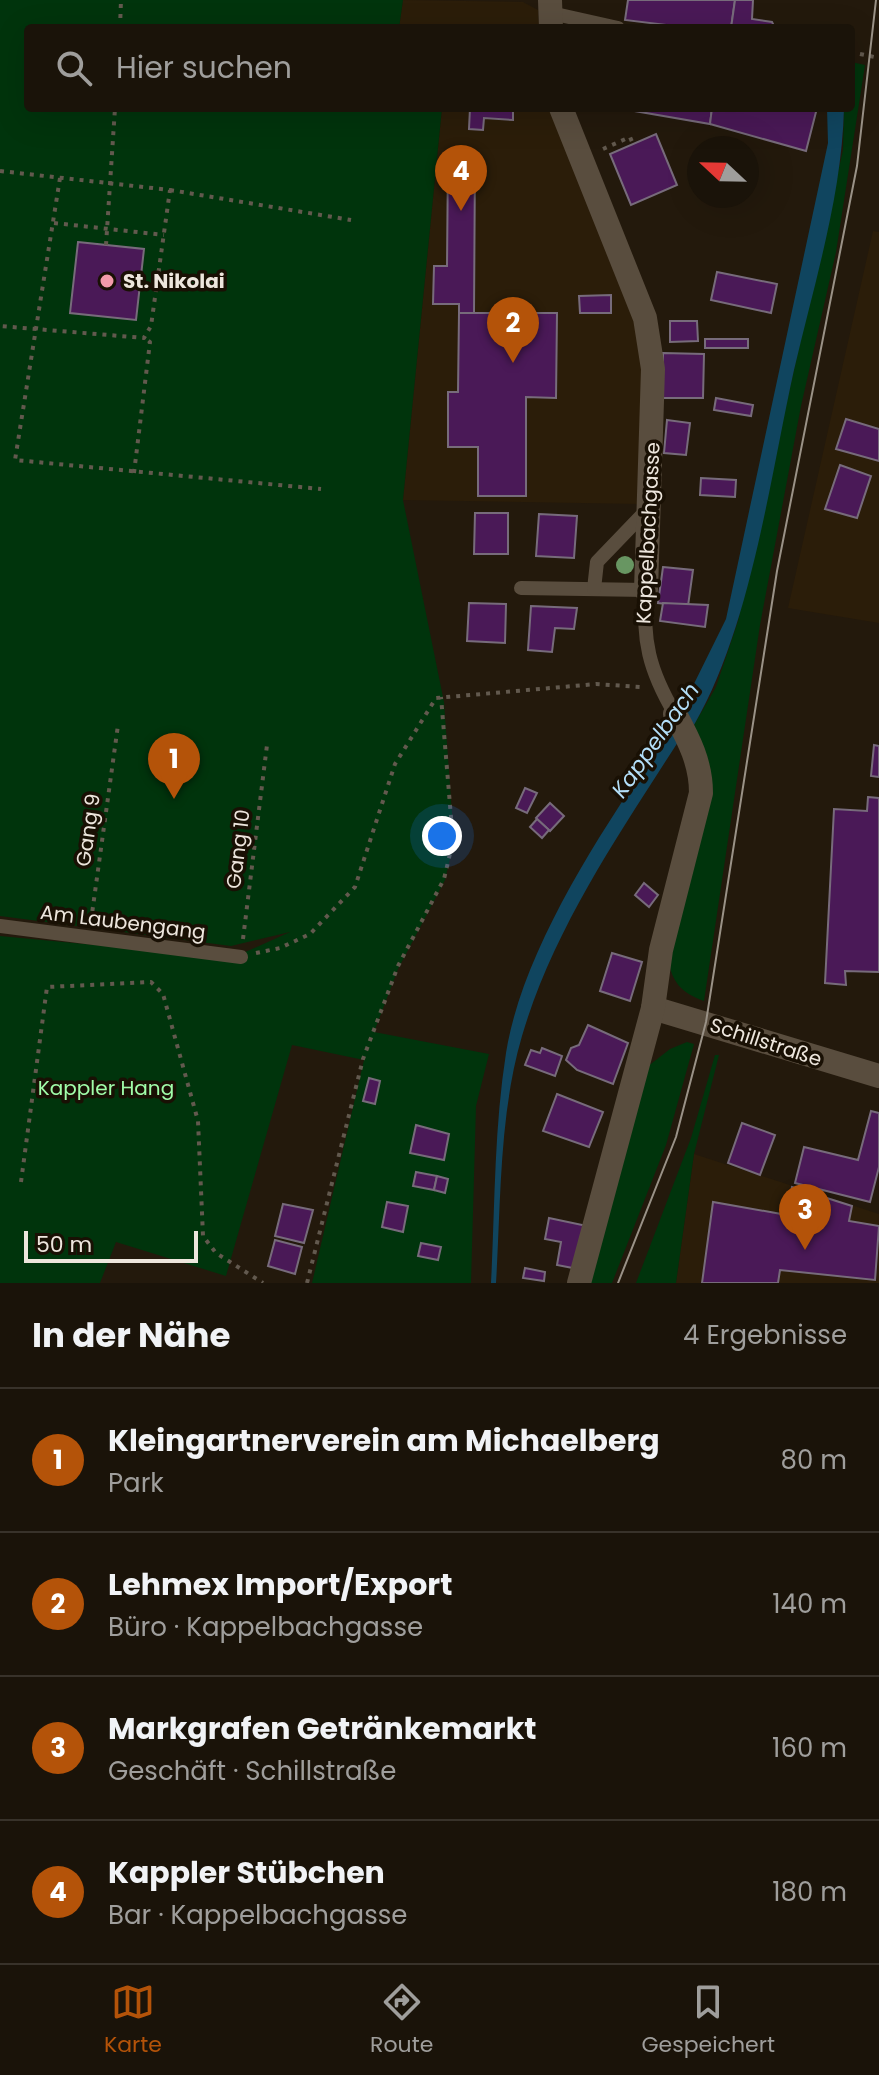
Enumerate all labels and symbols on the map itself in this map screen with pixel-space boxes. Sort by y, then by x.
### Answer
north arrow [687,136,759,208]
pin: 4 [435,145,487,211]
place label: St. Nikolai [123,267,225,295]
marker: St. Nikolai [98,272,116,290]
pin: 2 [487,297,539,363]
street label: Kappelbachgasse [629,441,667,625]
water label: Kappelbach [604,677,707,804]
pin: 1 [148,733,200,799]
street label: Gang 9 [69,792,107,868]
street label: Gang 10 [219,808,257,890]
your location [422,816,462,856]
street label: Am Laubengang [39,898,207,946]
street label: Schillstraße [706,1011,826,1073]
park label: Kappler Hang [38,1074,174,1102]
pin: 3 [779,1184,831,1250]
scale bar [24,1227,198,1263]

